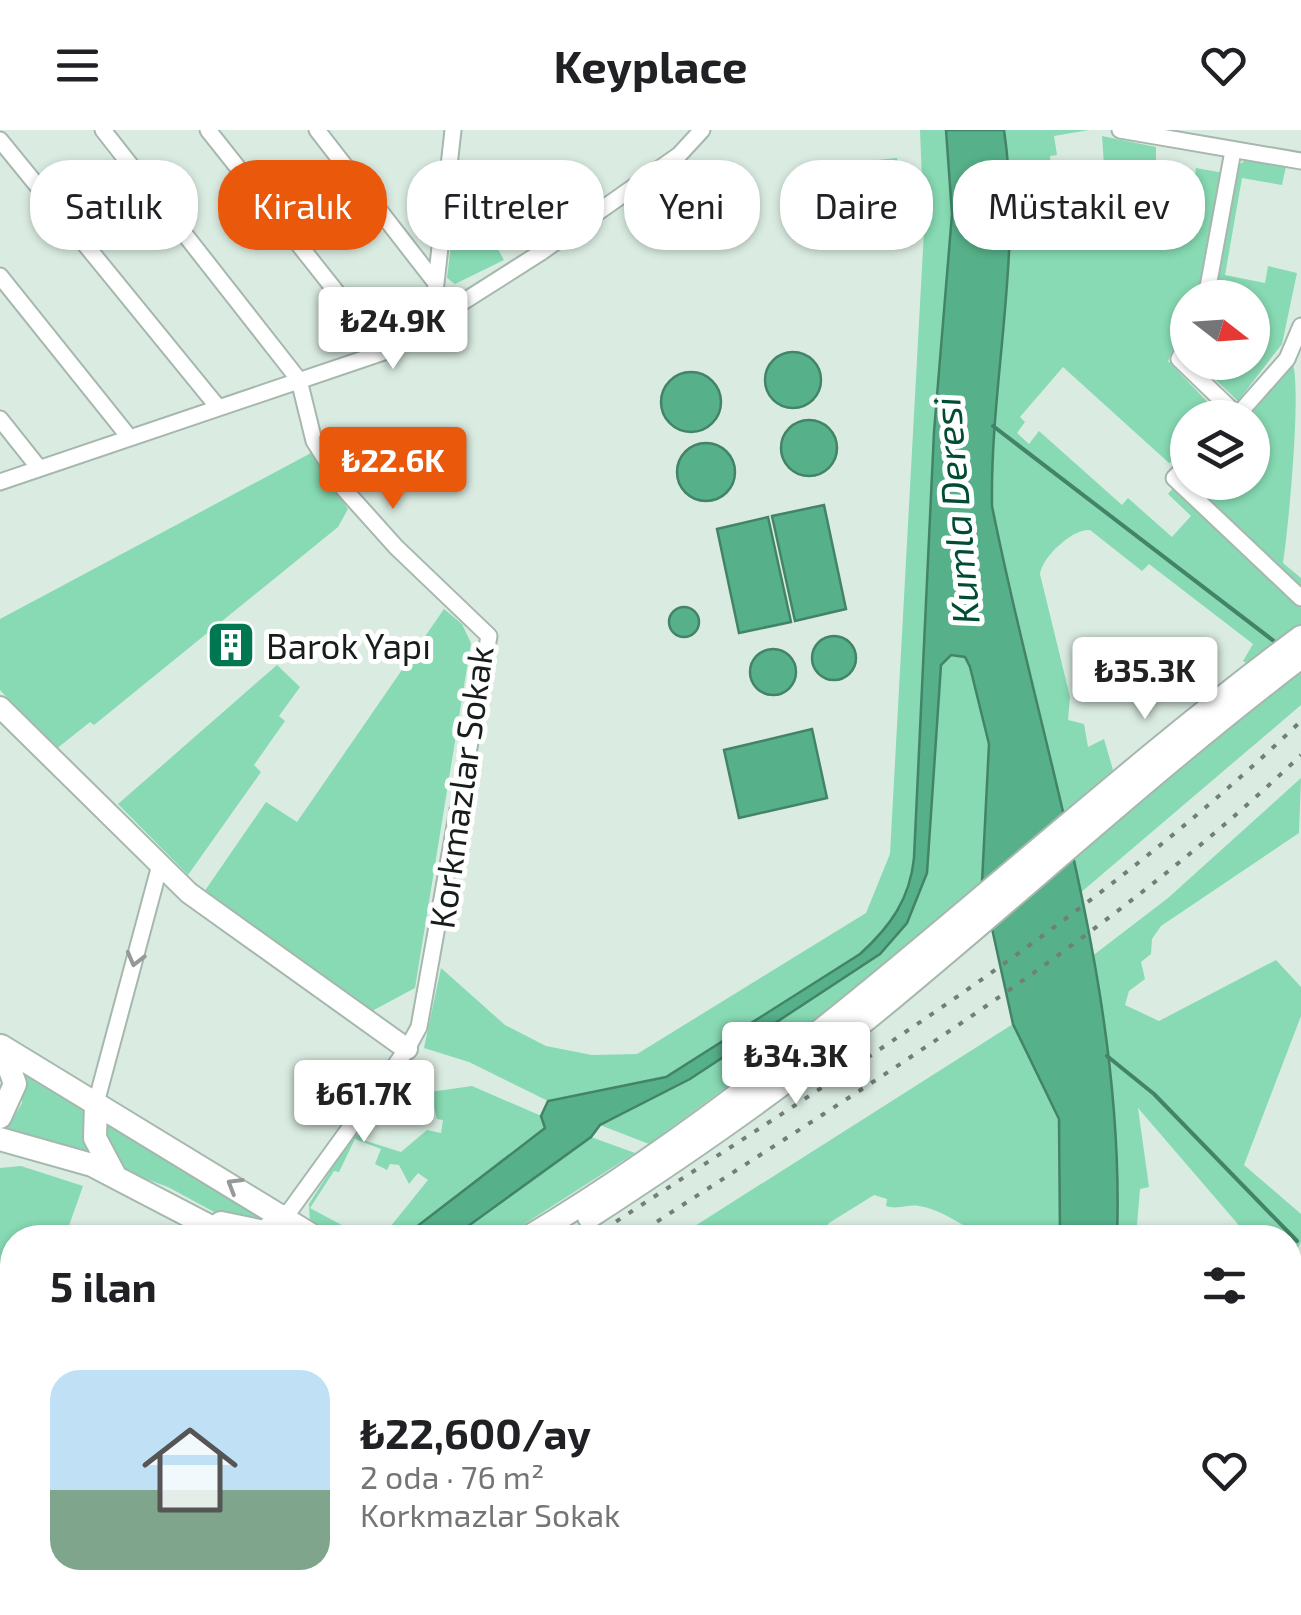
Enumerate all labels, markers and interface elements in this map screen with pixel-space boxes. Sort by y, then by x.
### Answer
icon: menu [50,38,105,93]
text: Keyplace [554,38,747,92]
icon: heart [1196,38,1251,93]
chip: Satılık [30,160,198,250]
chip: Kiralık [218,160,387,250]
chip: Filtreler [407,160,604,250]
chip: Yeni [624,160,760,250]
chip: Daire [780,160,933,250]
chip: Müstakil ev [953,160,1205,250]
north arrow [1170,280,1270,380]
map controls [1170,280,1270,500]
pin: ₺24.9K [312,287,474,372]
text: ₺24.9K [340,300,446,338]
water label: Kumla Deresi [922,396,988,626]
button: layers [1170,400,1270,500]
pin: ₺22.6K [312,427,474,512]
text: ₺22.6K [341,440,445,478]
building icon: Barok Yapı [205,619,257,671]
place label: Barok Yapı [266,624,431,666]
pin: ₺35.3K [1064,637,1226,722]
street label: Korkmazlar Sokak [419,643,501,931]
text: ₺35.3K [1094,650,1196,688]
one-way arrow [125,950,146,967]
pin: ₺34.3K [715,1022,877,1107]
text: ₺34.3K [744,1035,848,1073]
pin: ₺61.7K [283,1060,445,1145]
text: ₺61.7K [316,1073,412,1111]
one-way arrow [227,1178,245,1197]
icon: filters [1197,1258,1252,1313]
text: 5 ilan [50,1260,157,1310]
text: ₺22,600/ay [360,1407,591,1457]
icon: home [130,1410,250,1530]
icon: heart [1197,1443,1252,1498]
text: 2 oda · 76 m² [360,1457,544,1495]
text: Korkmazlar Sokak [360,1495,620,1533]

